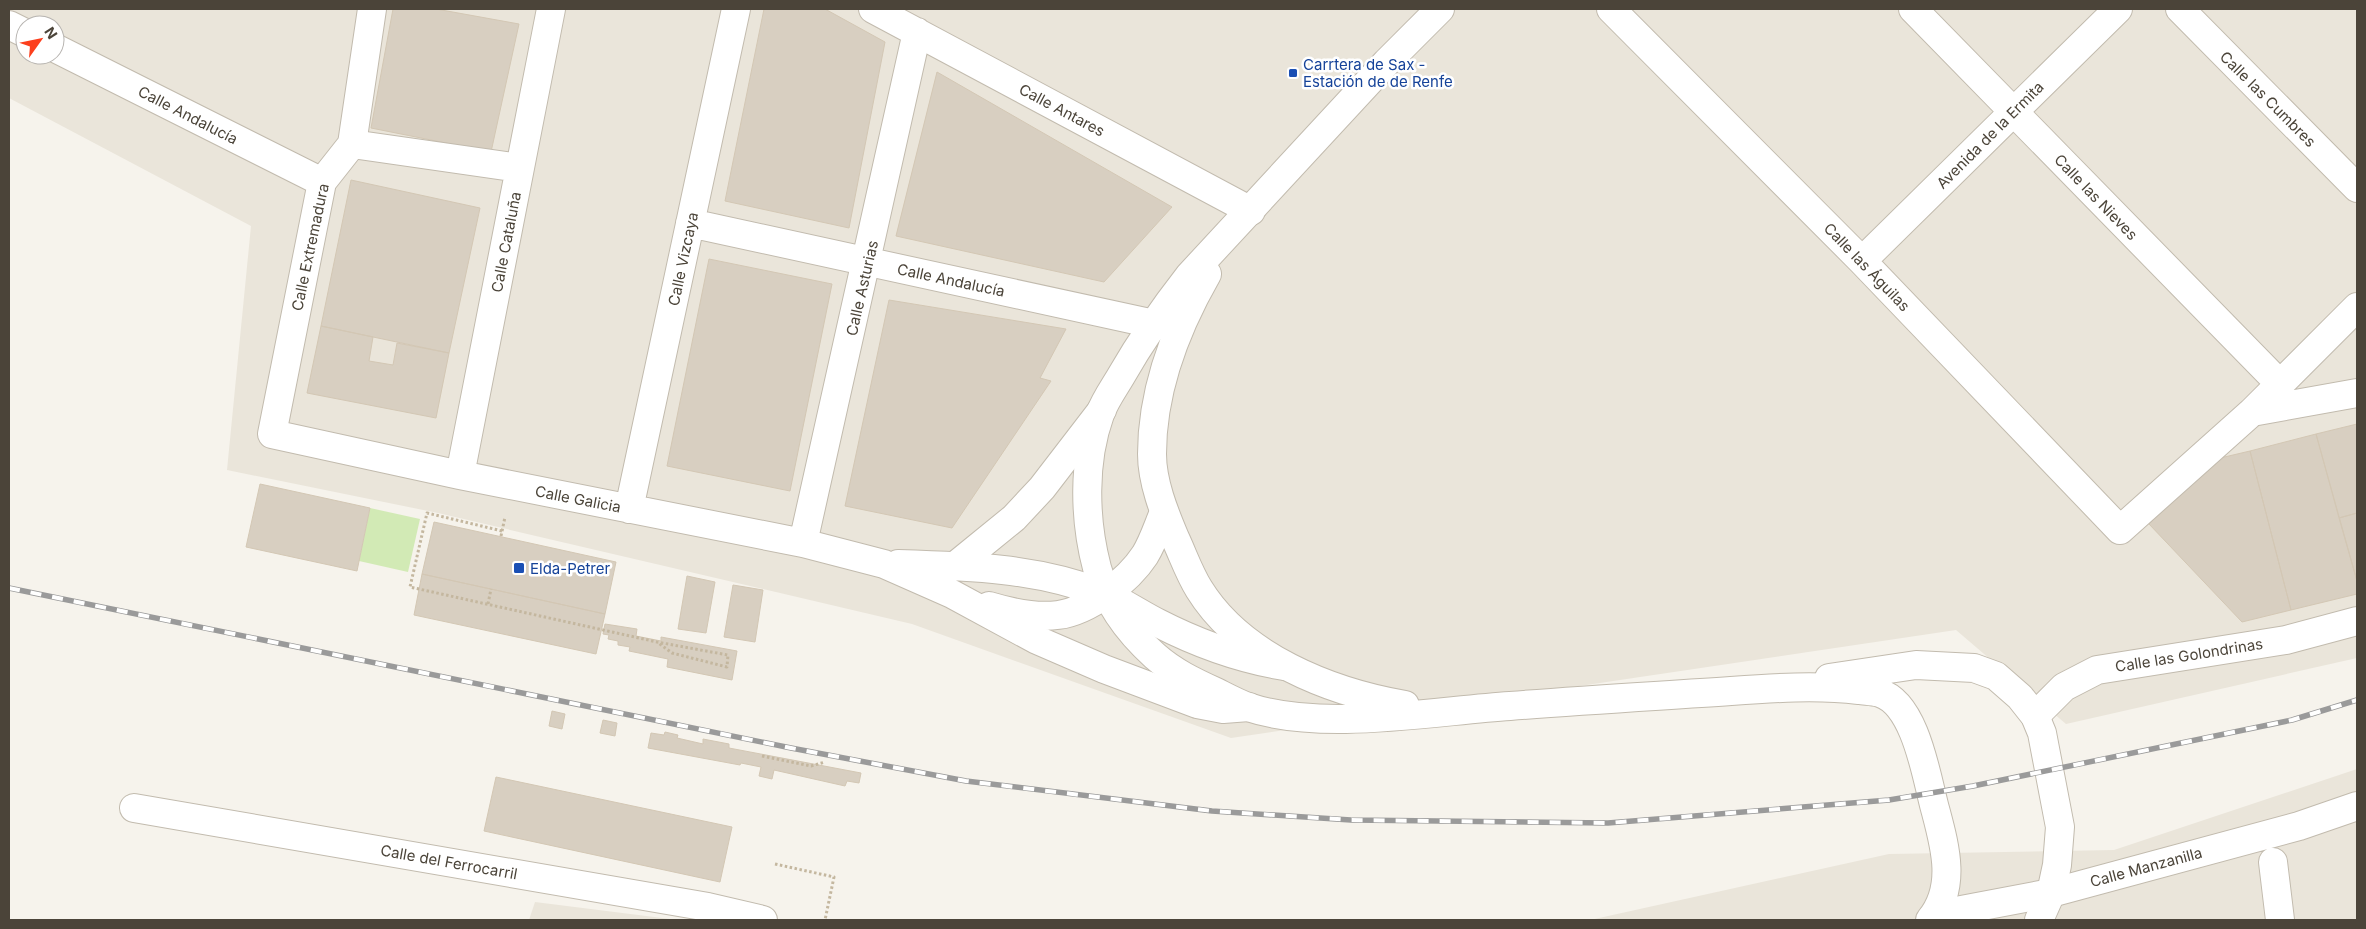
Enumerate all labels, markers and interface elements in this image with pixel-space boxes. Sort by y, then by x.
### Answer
north arrow [15,15,65,65]
text: N [41,24,61,42]
street label: Calle las Cumbres [2216,47,2320,151]
place label: Carrtera de Sax - Estación de de Renfe [1303,55,1453,91]
marker: Carrtera de Sax - Estación de de Renfe [1287,67,1299,79]
street label: Avenida de la Ermita [1932,77,2048,193]
street label: Calle Antares [1016,79,1108,141]
street label: Calle Andalucía [135,82,241,148]
street label: Calle las Nieves [2050,150,2142,244]
street label: Calle Extremadura [287,182,333,312]
street label: Calle Cataluña [487,190,525,294]
street label: Calle Vizcaya [664,210,702,308]
street label: Calle las Águilas [1820,219,1914,315]
street label: Calle Asturias [842,238,882,338]
street label: Calle Andalucía [895,259,1007,301]
street label: Calle Galicia [533,481,623,517]
place label: Elda-Petrer [530,559,610,578]
marker: Elda-Petrer [512,561,526,575]
street label: Calle las Golondrinas [2114,634,2264,676]
street label: Calle del Ferrocarril [379,841,519,883]
street label: Calle Manzanilla [2088,843,2204,891]

